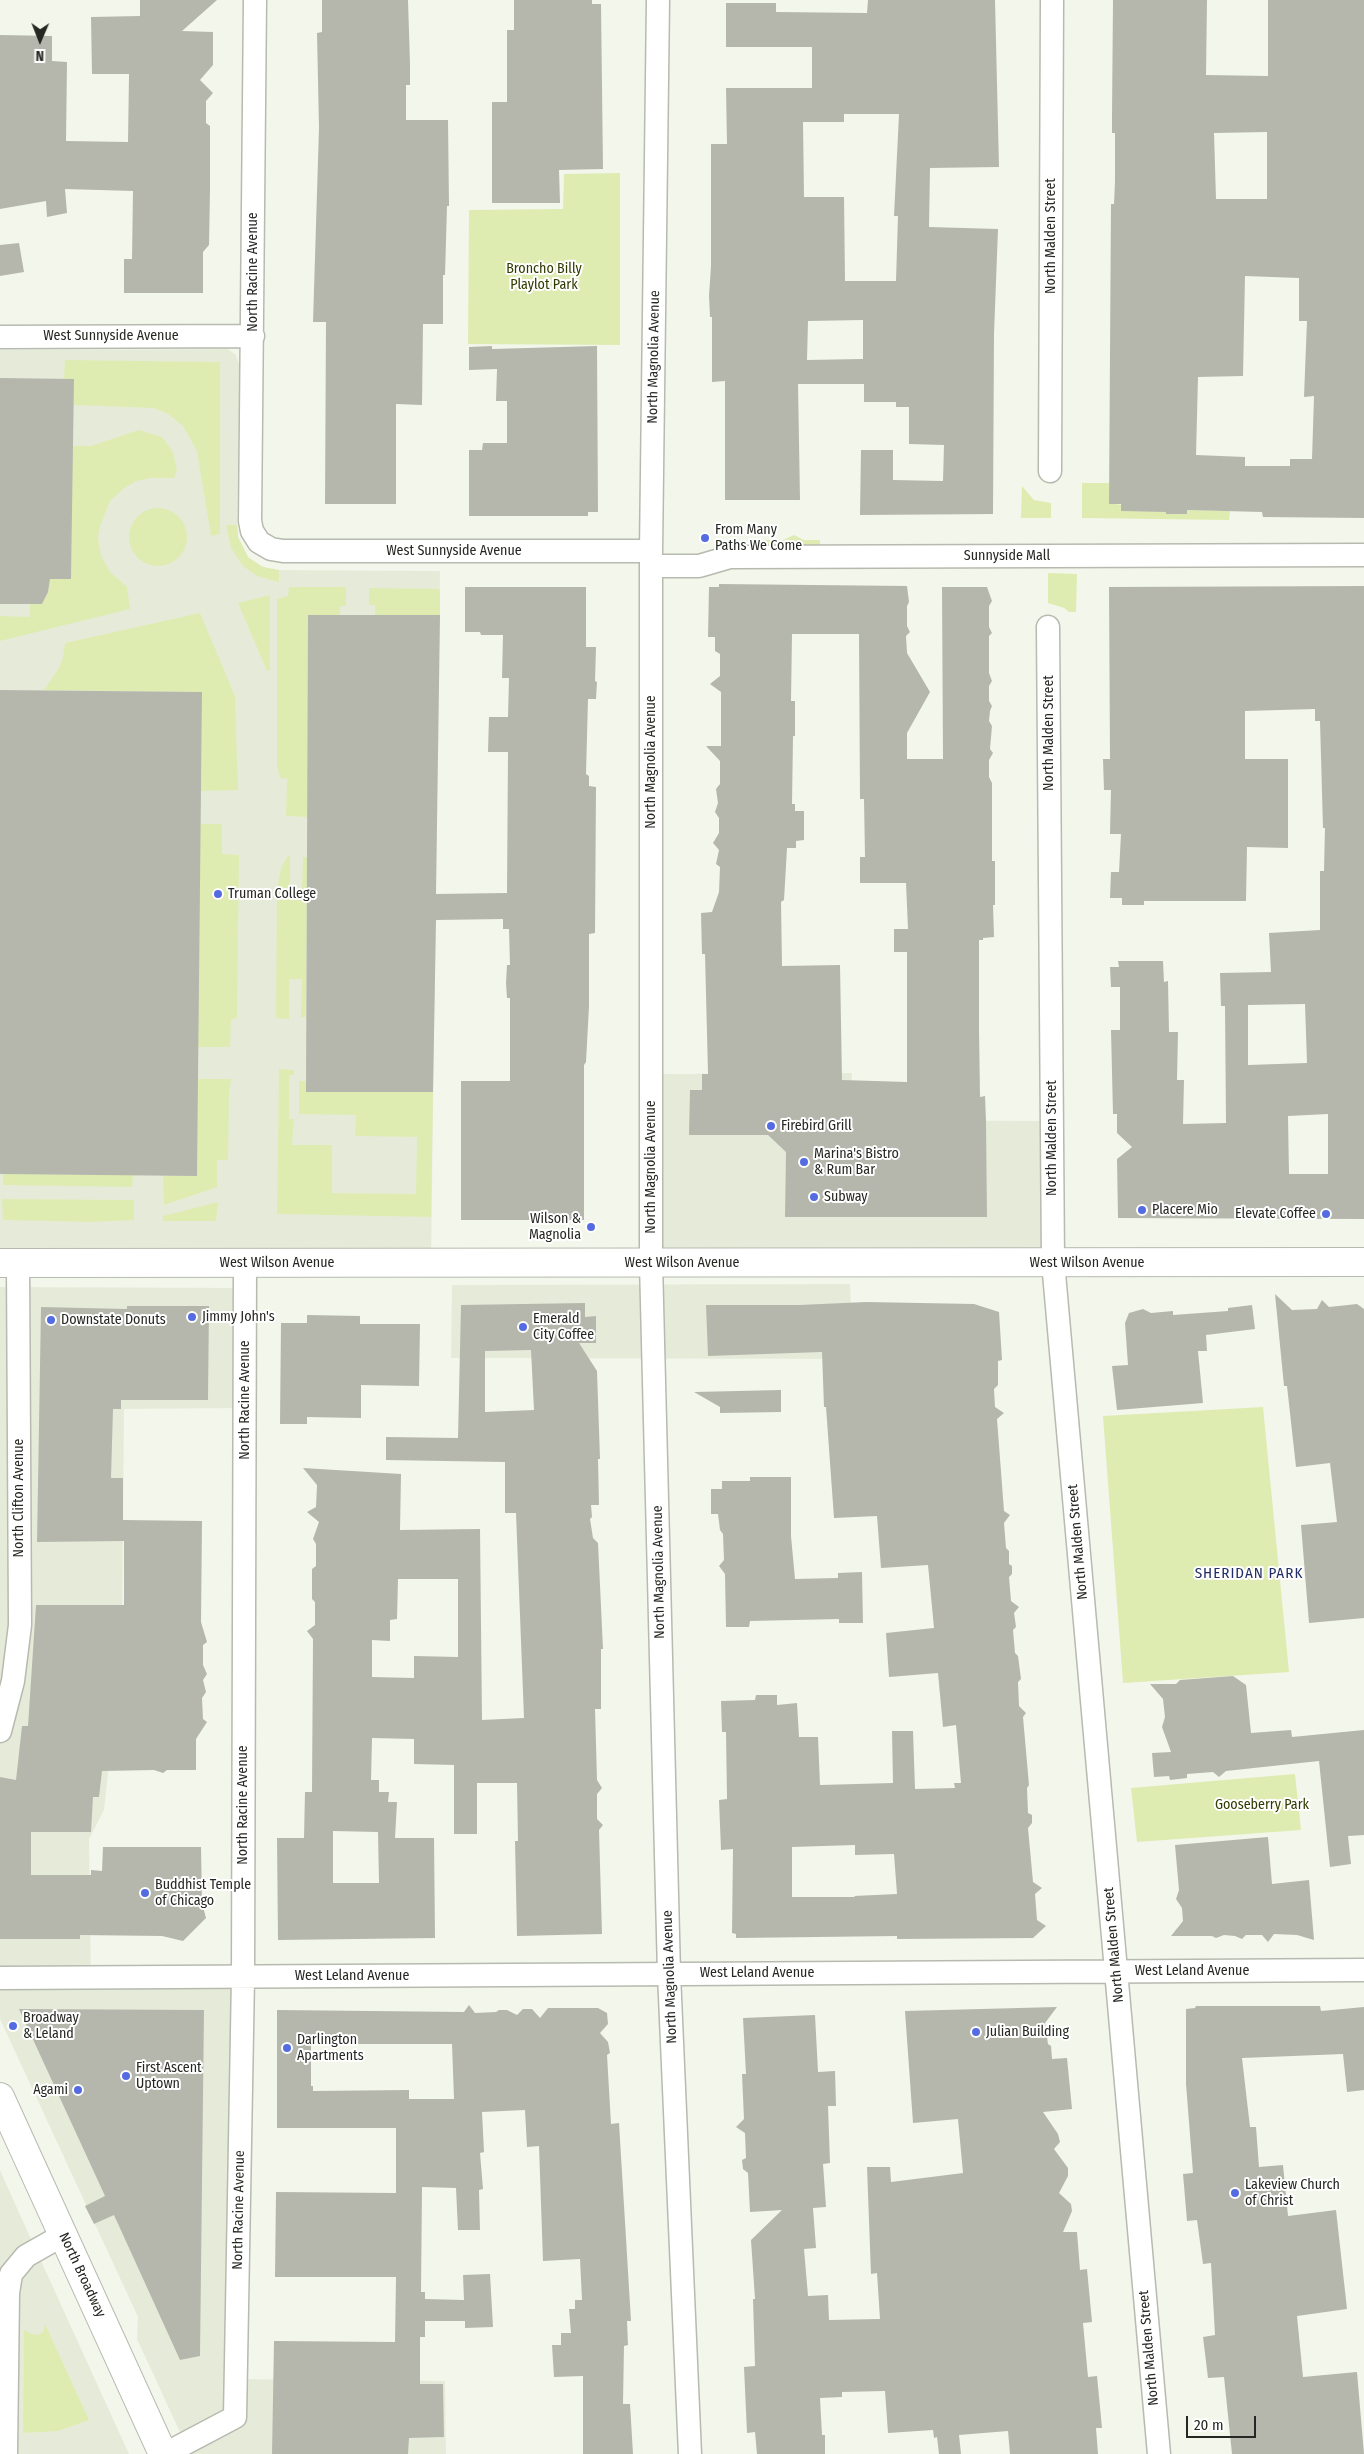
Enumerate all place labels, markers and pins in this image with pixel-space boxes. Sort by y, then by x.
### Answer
place label: From Many Paths We Come [715,522,802,554]
marker: From Many Paths We Come [699,532,711,544]
place label: Truman College [228,886,316,902]
marker: Truman College [212,888,224,900]
place label: Firebird Grill [781,1118,852,1134]
marker: Firebird Grill [765,1120,777,1132]
place label: Marina's Bistro & Rum Bar [814,1146,899,1178]
marker: Marina's Bistro & Rum Bar [798,1156,810,1168]
place label: Subway [824,1189,868,1205]
marker: Subway [808,1191,820,1203]
place label: Placere Mio [1152,1202,1218,1218]
marker: Placere Mio [1136,1204,1148,1216]
place label: Elevate Coffee [1235,1206,1316,1222]
marker: Elevate Coffee [1320,1208,1332,1220]
place label: Wilson & Magnolia [529,1211,581,1244]
marker: Wilson & Magnolia [585,1221,597,1233]
place label: Jimmy John's [202,1309,275,1325]
marker: Jimmy John's [186,1311,198,1323]
place label: Emerald City Coffee [533,1311,594,1344]
place label: Downstate Donuts [61,1312,166,1328]
marker: Downstate Donuts [45,1314,57,1326]
marker: Emerald City Coffee [517,1321,529,1333]
place label: Buddhist Temple of Chicago [155,1877,251,1910]
marker: Buddhist Temple of Chicago [139,1887,151,1899]
place label: Broadway & Leland [23,2010,79,2042]
marker: Broadway & Leland [7,2020,19,2032]
place label: Julian Building [986,2024,1069,2040]
marker: Julian Building [970,2026,982,2038]
place label: Darlington Apartments [297,2032,364,2064]
marker: Darlington Apartments [281,2042,293,2054]
place label: First Ascent Uptown [136,2060,202,2092]
marker: First Ascent Uptown [120,2070,132,2082]
place label: Agami [33,2082,68,2098]
marker: Agami [72,2084,84,2096]
place label: Lakeview Church of Christ [1245,2177,1340,2210]
marker: Lakeview Church of Christ [1229,2187,1241,2199]

